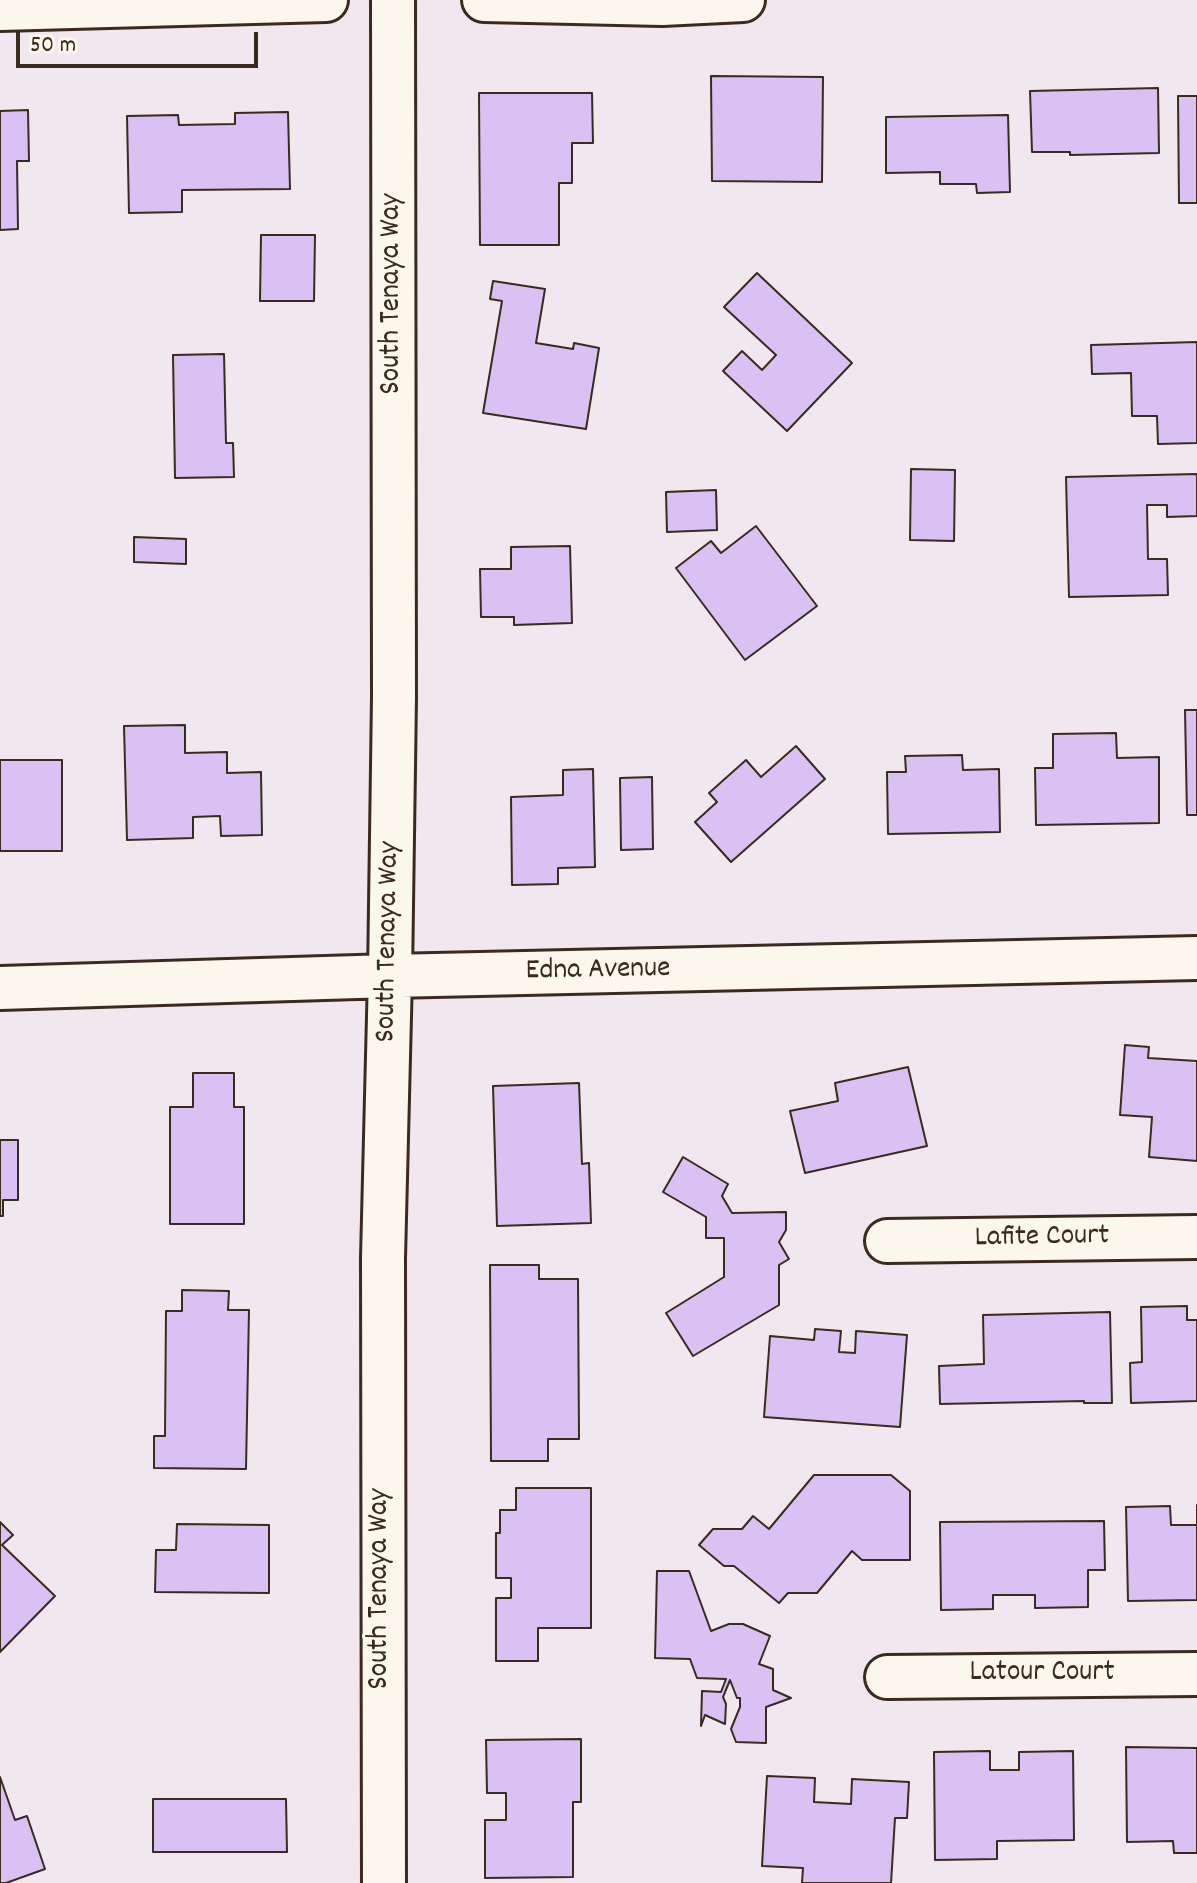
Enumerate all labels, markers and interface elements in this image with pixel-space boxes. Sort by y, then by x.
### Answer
scale bar [20,16,262,66]
text: 50 m [30,29,76,63]
street label: South Tenaya Way [376,194,412,394]
street label: South Tenaya Way [370,841,410,1043]
street label: Edna Avenue [525,953,671,991]
street label: Lafite Court [974,1220,1110,1258]
street label: South Tenaya Way [364,1489,400,1689]
street label: Latour Court [970,1657,1114,1693]

